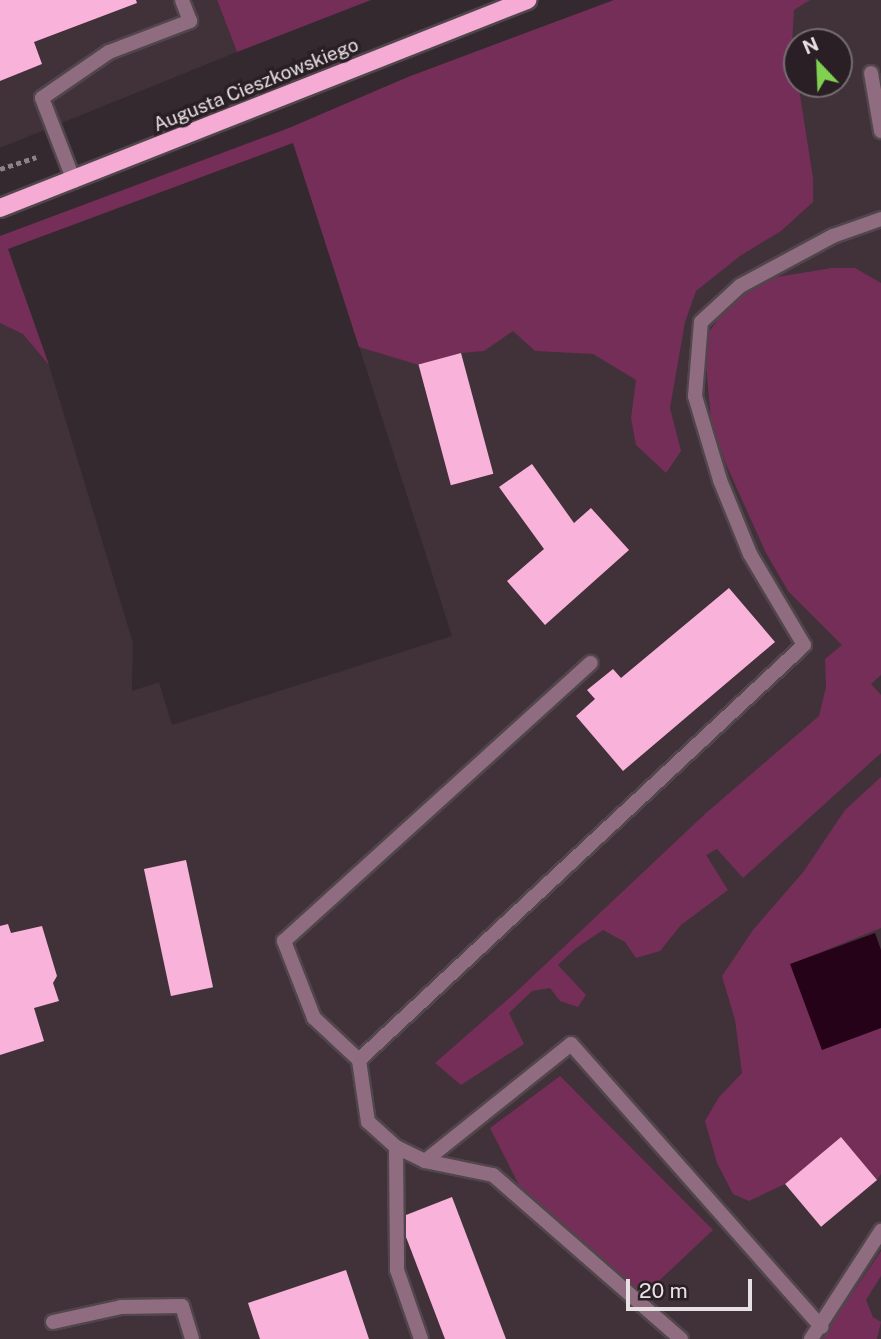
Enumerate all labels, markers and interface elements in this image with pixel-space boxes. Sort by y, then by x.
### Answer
north arrow [783,28,853,98]
text: N [799,32,822,59]
street label: Augusta Cieszkowskiego [150,33,362,137]
scale bar [629,1266,755,1310]
text: 20 m [639,1278,688,1303]

